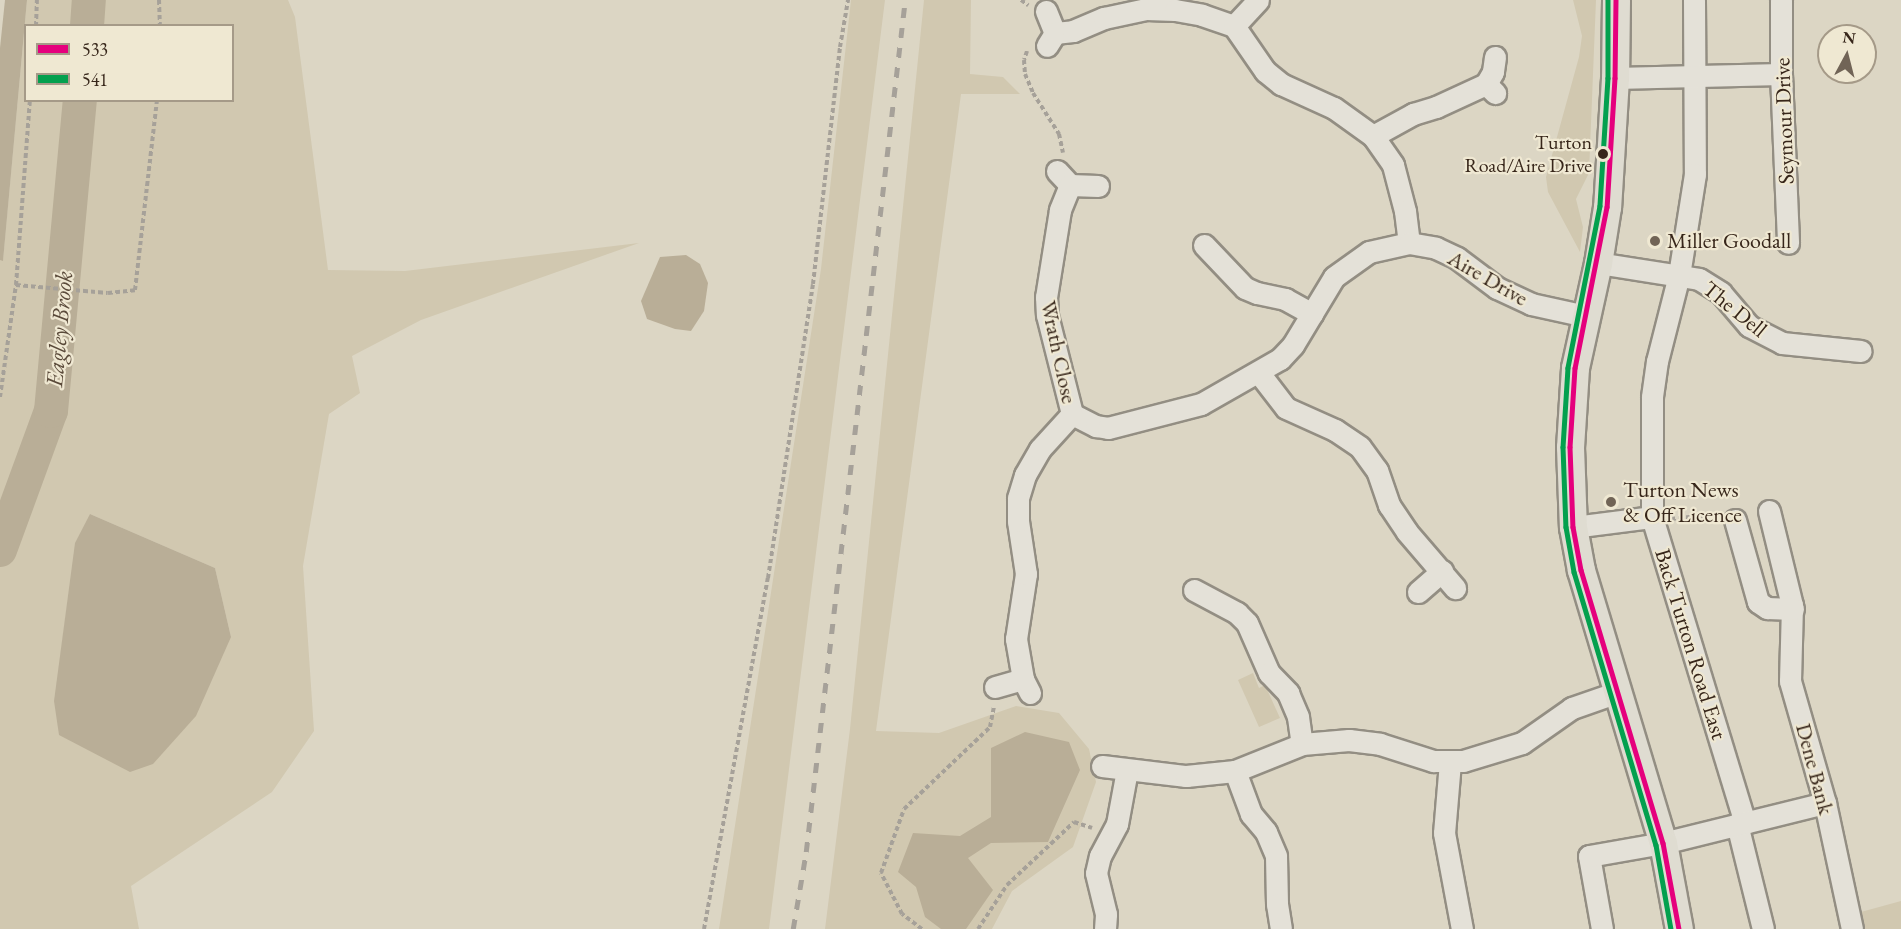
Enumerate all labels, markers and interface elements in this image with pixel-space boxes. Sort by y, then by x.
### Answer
legend [24,24,234,102]
north arrow [1817,24,1877,84]
text: N [1841,26,1857,49]
text: 533 [82,38,108,61]
street label: Seymour Drive [1769,57,1799,185]
text: 541 [82,68,108,91]
place label: Turton Road/Aire Drive [1464,130,1592,177]
marker: Turton Road/Aire Drive [1597,148,1609,160]
place label: Miller Goodall [1667,228,1791,254]
marker: Miller Goodall [1648,234,1662,248]
street label: Aire Drive [1443,245,1533,311]
water label: Eagley Brook [40,270,78,388]
street label: The Dell [1698,275,1772,343]
street label: Wrath Close [1035,298,1083,406]
place label: Turton News & Off Licence [1623,476,1742,528]
marker: Turton News & Off Licence [1604,495,1618,509]
street label: Back Turton Road East [1649,545,1733,743]
street label: Dene Bank [1790,720,1840,818]

